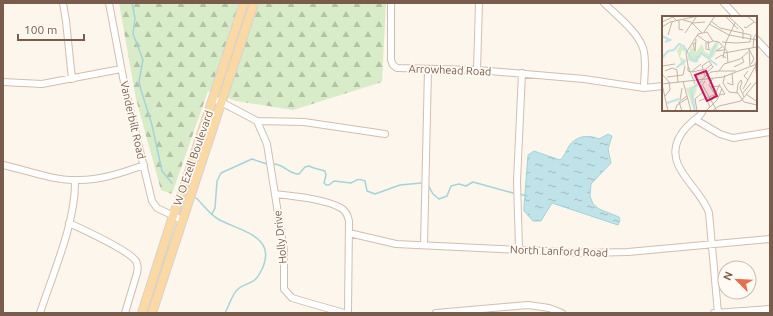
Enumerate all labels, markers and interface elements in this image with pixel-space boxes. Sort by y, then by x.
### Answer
scale bar [18,16,84,42]
inset map [662,16,757,111]
text: 100 m [24,23,57,36]
street label: Arrowhead Road [408,63,492,77]
street label: Vanderbilt Road [118,80,148,160]
street label: W O Ezell Boulevard [171,109,215,207]
street label: Holly Drive [271,210,289,264]
street label: North Lanford Road [510,243,608,259]
north arrow [717,260,757,300]
text: N [721,270,735,282]

